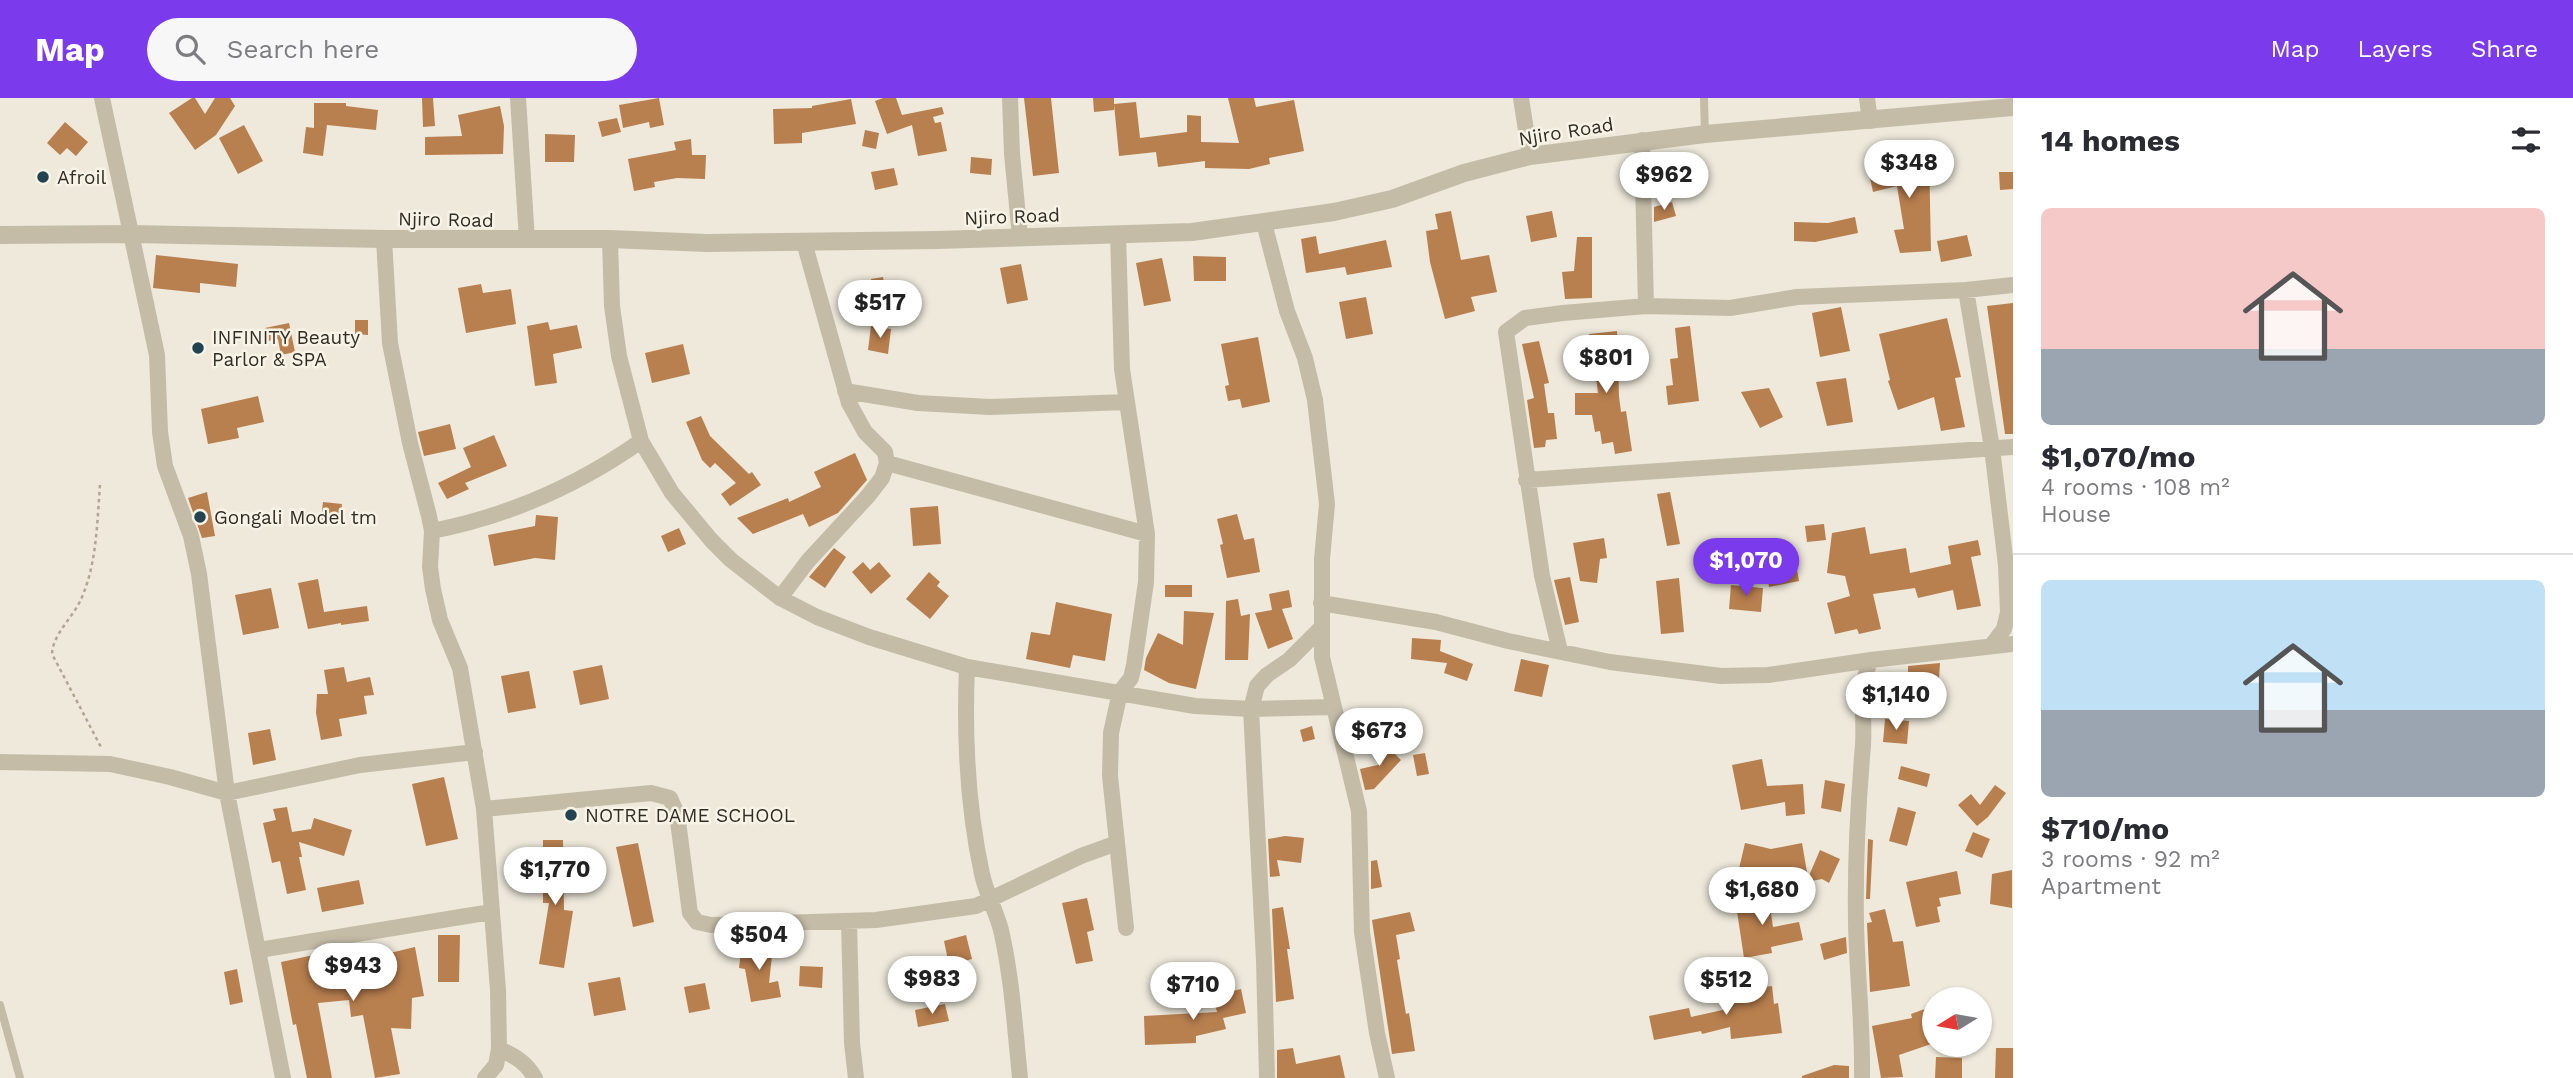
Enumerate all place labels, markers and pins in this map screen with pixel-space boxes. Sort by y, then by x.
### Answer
pin: $348 [1868,140,1950,200]
pin: $962 [1623,152,1705,212]
place label: Afroil [57,166,106,189]
marker: Afroil [35,169,51,185]
pin: $517 [839,280,921,340]
place label: INFINITY Beauty Parlor & SPA [212,326,360,371]
pin: $801 [1565,336,1647,395]
marker: INFINITY Beauty Parlor & SPA [190,340,206,356]
place label: Gongali Model tm [214,506,377,529]
marker: Gongali Model tm [192,509,208,525]
pin: $1,070 [1689,538,1803,598]
pin: $1,140 [1839,672,1953,732]
pin: $673 [1338,708,1420,768]
place label: NOTRE DAME SCHOOL [585,804,795,827]
marker: NOTRE DAME SCHOOL [563,807,579,823]
pin: $1,770 [498,848,612,907]
pin: $1,680 [1705,868,1819,927]
pin: $504 [718,912,800,972]
pin: $943 [312,944,394,1003]
pin: $983 [891,956,973,1016]
pin: $512 [1685,958,1767,1017]
pin: $710 [1152,962,1234,1022]

